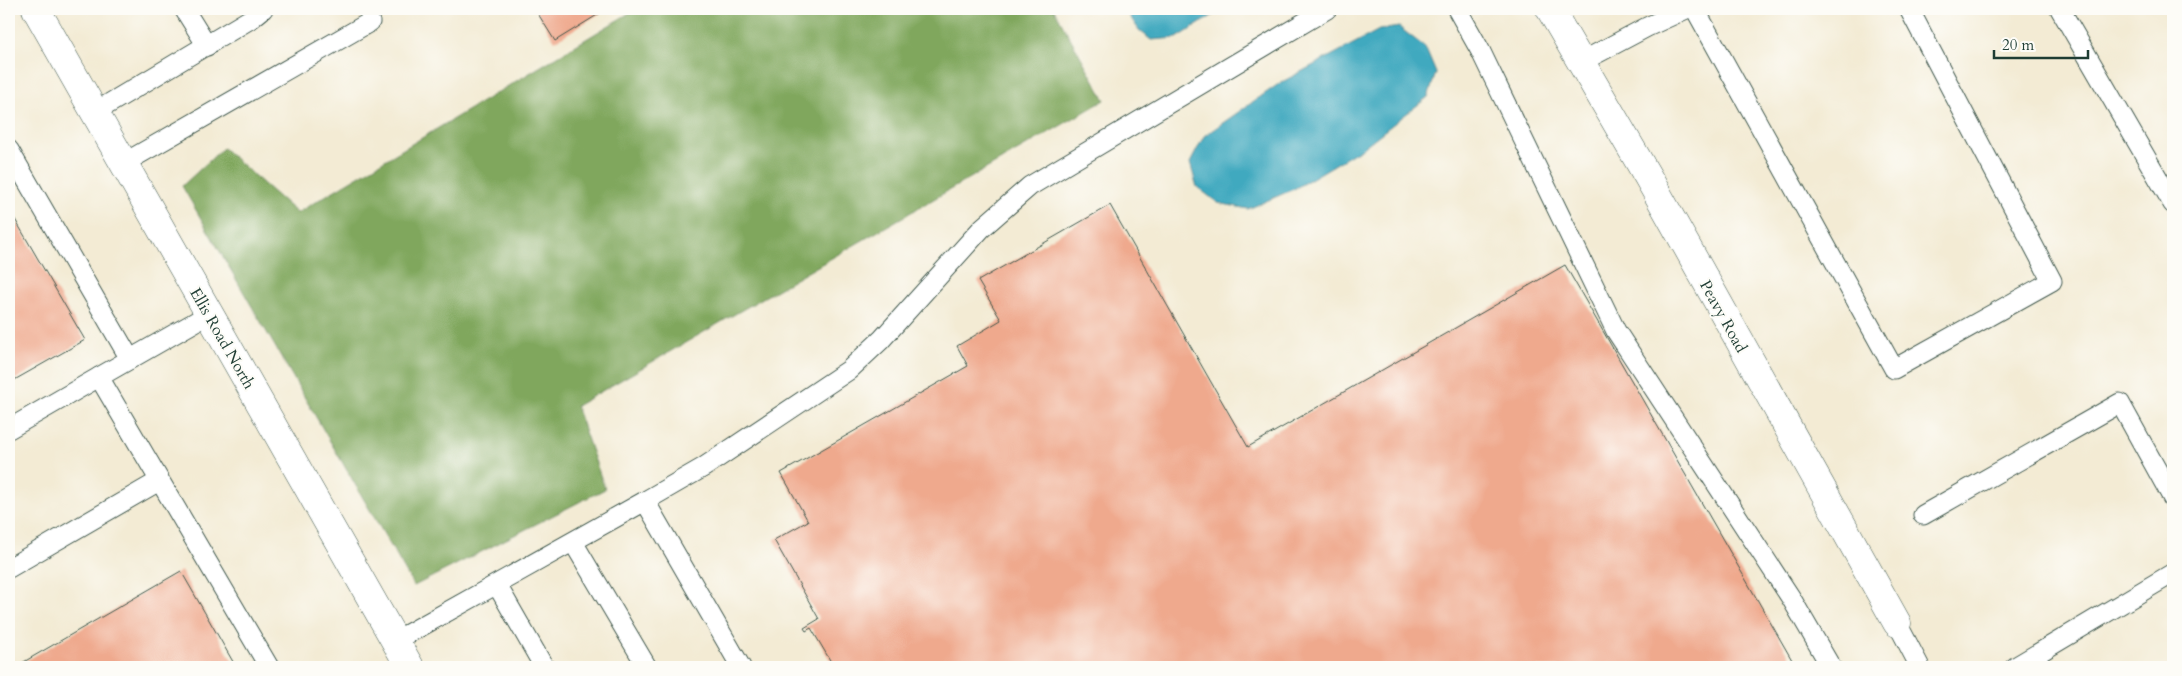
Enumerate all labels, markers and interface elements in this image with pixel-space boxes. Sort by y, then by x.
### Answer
scale bar [1994,28,2088,60]
text: 20 m [2002,35,2034,55]
street label: Peavy Road [1694,276,1752,357]
street label: Ellis Road North [184,284,260,393]

